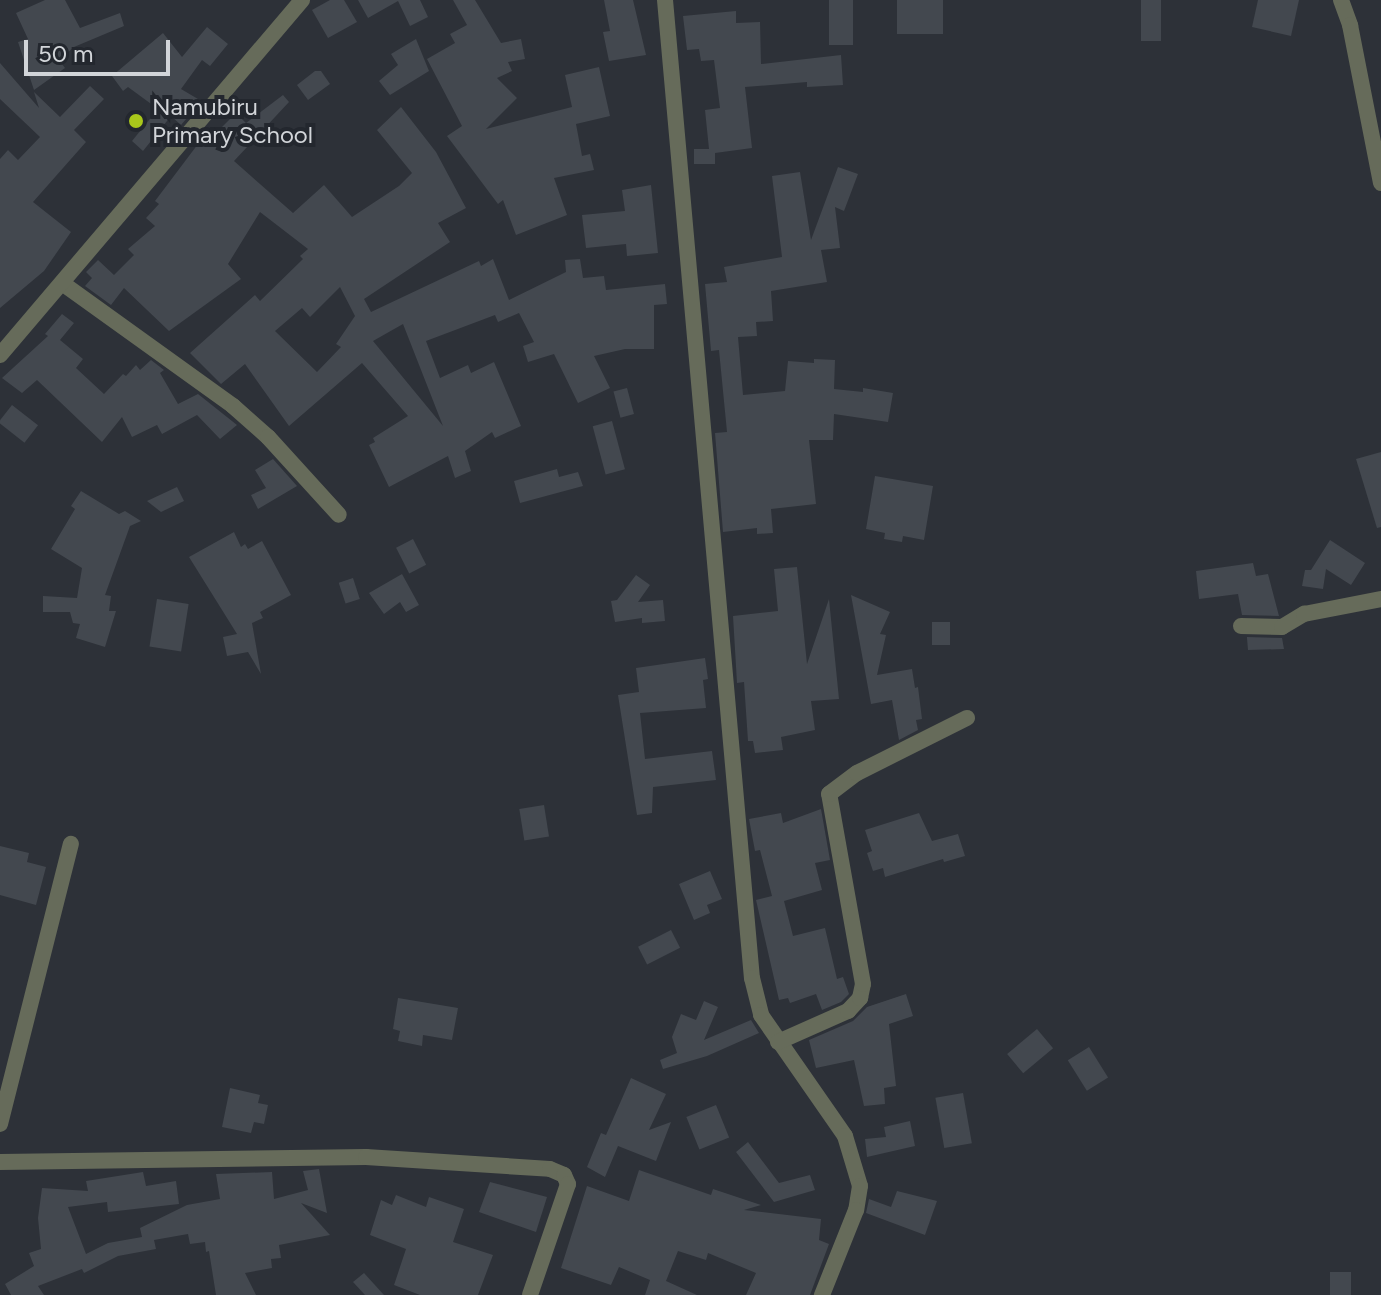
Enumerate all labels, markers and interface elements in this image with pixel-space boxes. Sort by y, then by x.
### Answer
scale bar [28,24,174,74]
text: 50 m [38,39,94,68]
place label: Namubiru Primary School [152,93,313,149]
marker: Namubiru Primary School [127,112,145,130]

